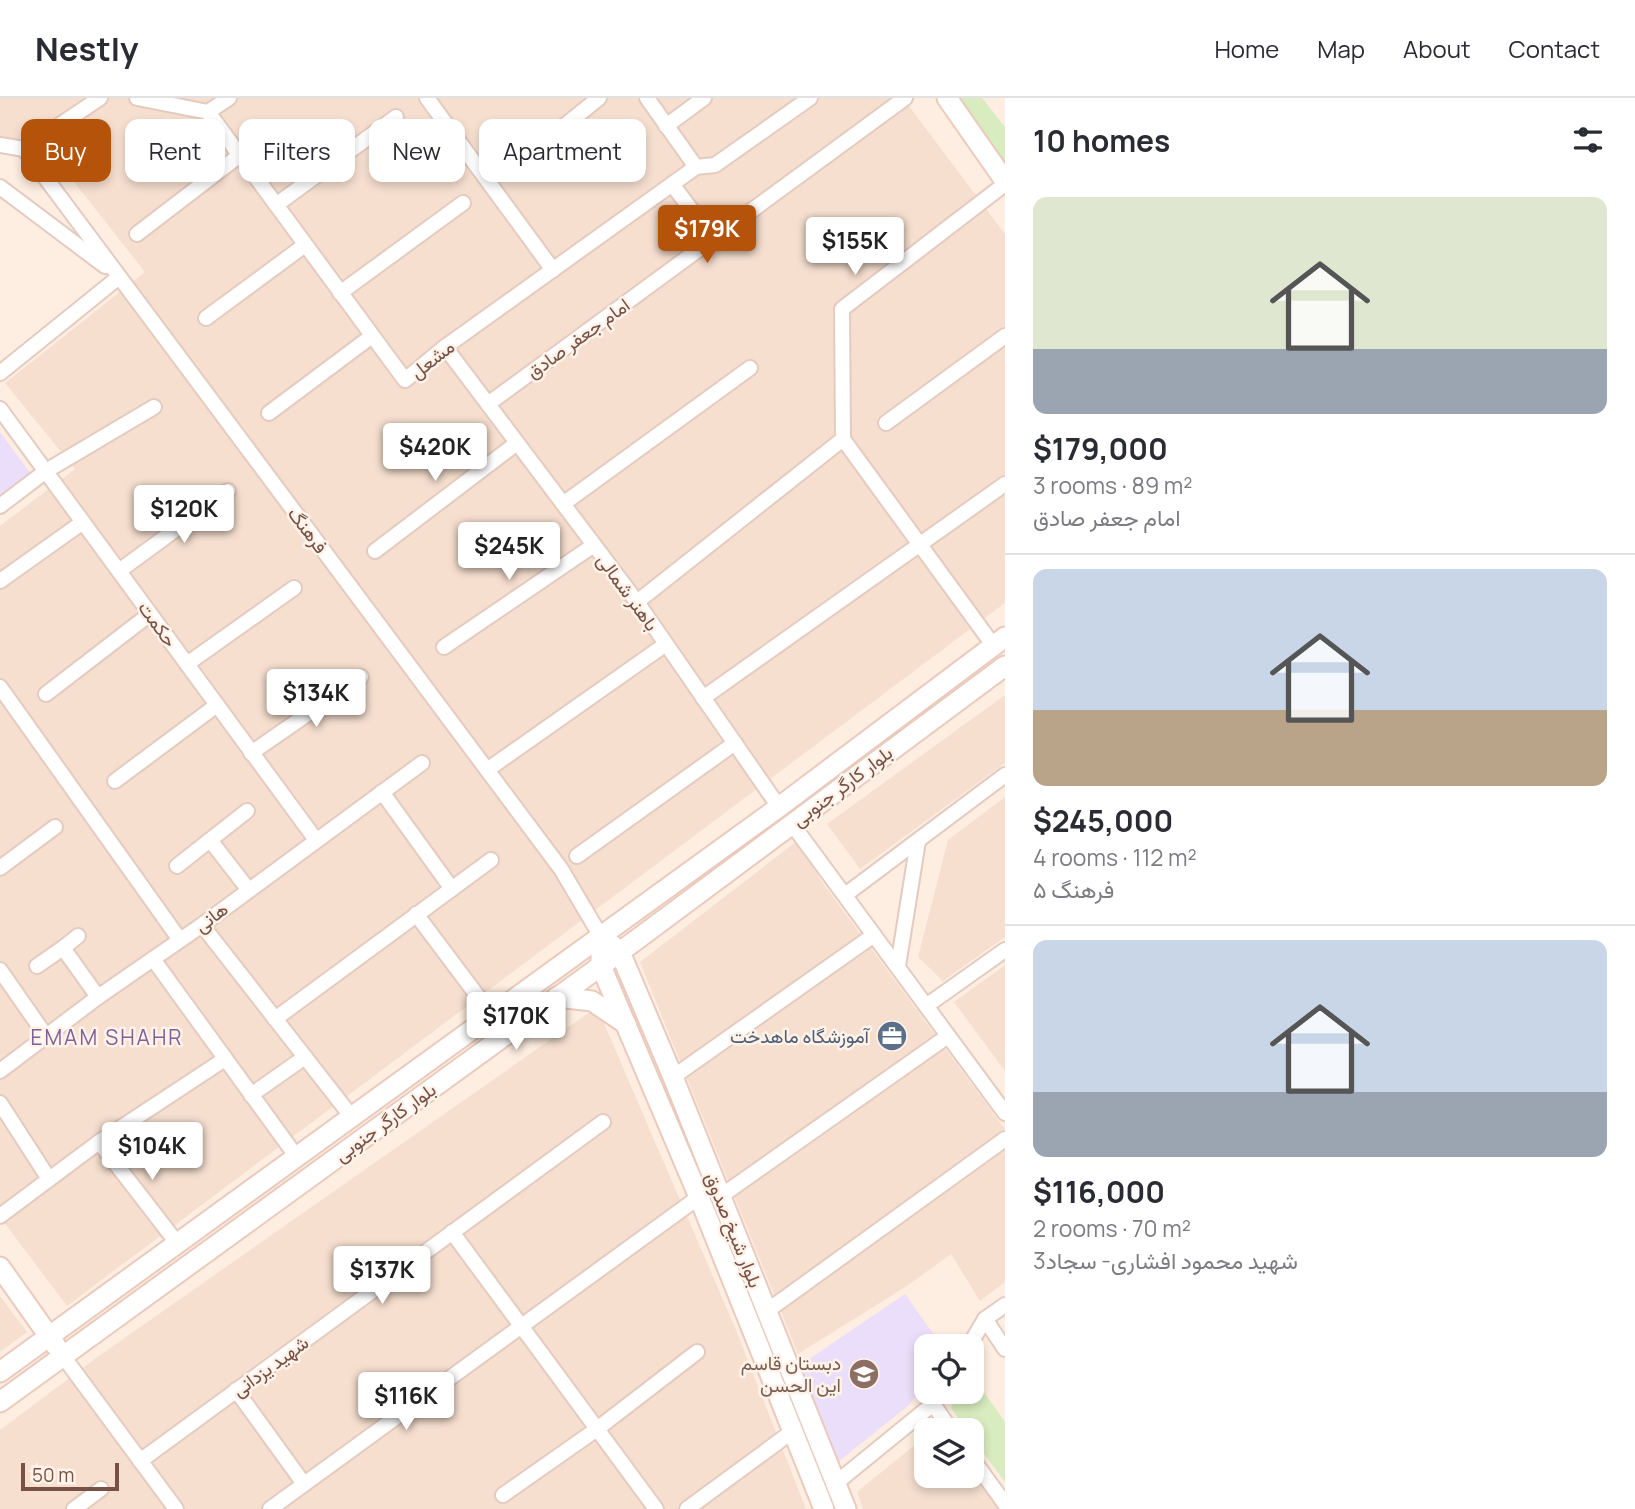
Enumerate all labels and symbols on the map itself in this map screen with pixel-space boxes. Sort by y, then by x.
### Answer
pin: $179K [658,206,756,265]
pin: $155K [806,218,904,277]
street label: امام جعفر صادق [521,292,635,384]
street label: مشعل [404,333,460,385]
pin: $420K [386,424,484,483]
pin: $120K [135,486,233,545]
street label: فرهنگ [282,501,334,559]
pin: $245K [460,522,558,582]
street label: باهنر شمالی [591,548,665,636]
street label: حکمت [132,596,184,652]
pin: $134K [267,670,365,729]
street label: بلوار کارگر جنوبی [786,740,898,832]
street label: هانی [189,896,233,938]
pin: $170K [467,992,565,1052]
office icon: آموزشگاه ماهدخت [875,1019,909,1053]
district label: EMAM SHAHR [30,1023,184,1051]
place label: آموزشگاه ماهدخت [730,1023,871,1049]
street label: بلوار کارگر جنوبی [329,1076,441,1168]
pin: $104K [103,1122,201,1182]
street label: بلوار شیخ صدوق [698,1168,769,1292]
pin: $137K [333,1246,431,1306]
street label: شهید یزدانی [226,1329,314,1403]
place label: دبستان قاسم این الحسن [741,1350,841,1398]
school or university icon: دبستان قاسم این الحسن [847,1357,881,1391]
pin: $116K [357,1372,455,1432]
scale bar [21,1460,119,1492]

